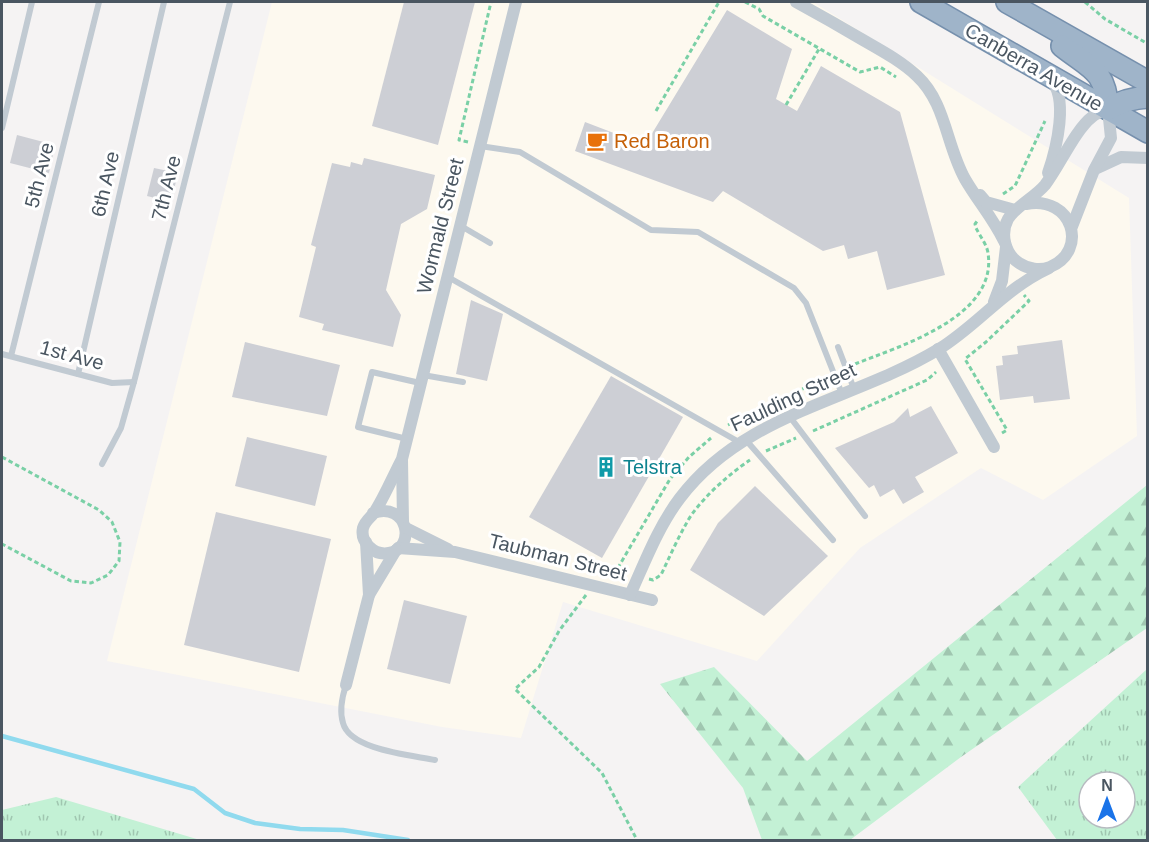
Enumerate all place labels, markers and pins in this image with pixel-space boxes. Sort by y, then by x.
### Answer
cafe icon: Red Baron [585,129,609,153]
place label: Red Baron [614,130,710,152]
building icon: Telstra [594,455,618,479]
place label: Telstra [623,456,683,478]

